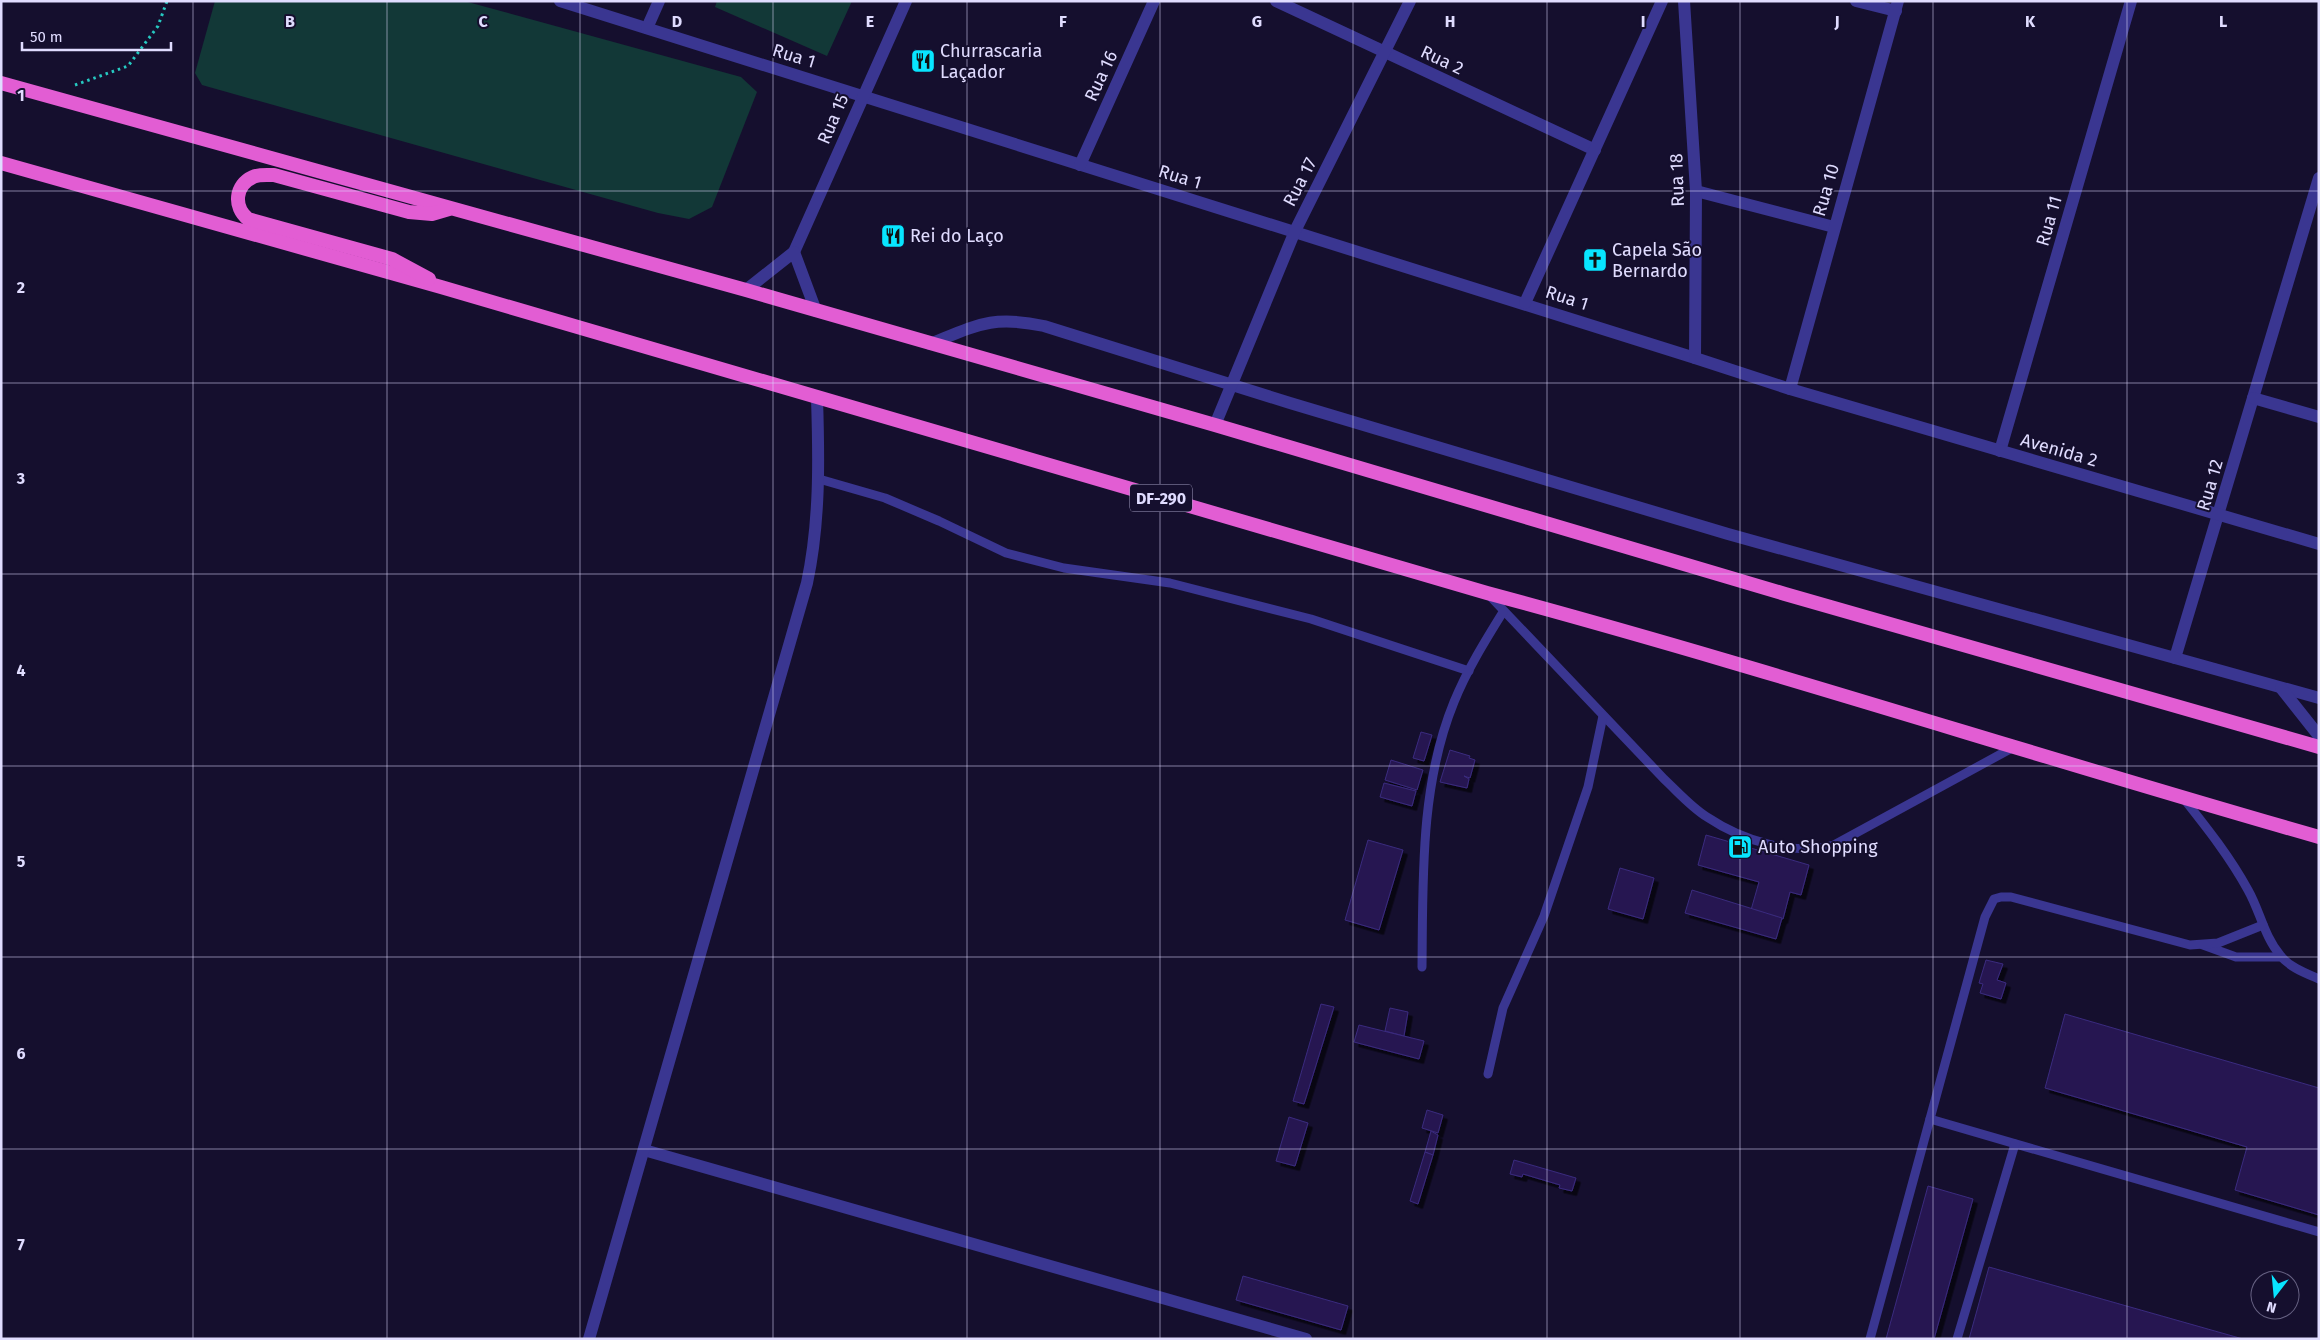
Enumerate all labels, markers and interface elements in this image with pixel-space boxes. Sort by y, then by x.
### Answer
text: B [285,12,295,31]
text: C [478,12,488,31]
text: D [672,12,682,31]
text: E [866,12,874,31]
text: F [1059,12,1067,31]
text: G [1252,12,1262,31]
text: H [1445,12,1455,31]
text: I [1641,12,1645,31]
text: J [1833,12,1840,31]
text: K [2025,12,2036,31]
text: L [2219,12,2227,31]
scale bar [22,20,171,52]
text: 50 m [30,28,63,46]
street label: Rua 1 [770,39,818,73]
place label: Churrascaria Laçador [940,40,1042,83]
street label: Rua 2 [1417,41,1467,79]
street label: Rua 16 [1080,47,1122,105]
restaurant icon: Churrascaria Laçador [910,48,936,74]
text: 1 [17,86,25,105]
street label: Rua 15 [813,90,853,148]
street label: Rua 18 [1665,153,1689,207]
street label: Rua 17 [1278,154,1322,210]
street label: Rua 1 [1156,160,1204,194]
street label: Rua 10 [1808,161,1844,219]
street label: Rua 11 [2031,193,2067,249]
restaurant icon: Rei do Laço [880,223,906,249]
place label: Rei do Laço [910,225,1004,247]
place label: Capela São Bernardo [1612,239,1702,282]
church icon: Capela São Bernardo [1582,247,1608,273]
text: 2 [17,278,25,297]
street label: Rua 1 [1543,281,1591,315]
street label: Avenida 2 [2018,429,2100,471]
street label: Rua 12 [2192,457,2228,513]
text: 3 [16,469,25,488]
road number: DF-290 [1130,484,1192,512]
text: 4 [16,661,26,680]
fuel station icon: Auto Shopping [1727,834,1753,860]
place label: Auto Shopping [1758,836,1878,858]
text: 5 [17,852,26,871]
text: 6 [16,1044,26,1063]
text: 7 [17,1235,25,1254]
north arrow [2250,1270,2300,1320]
text: N [2265,1298,2278,1316]

